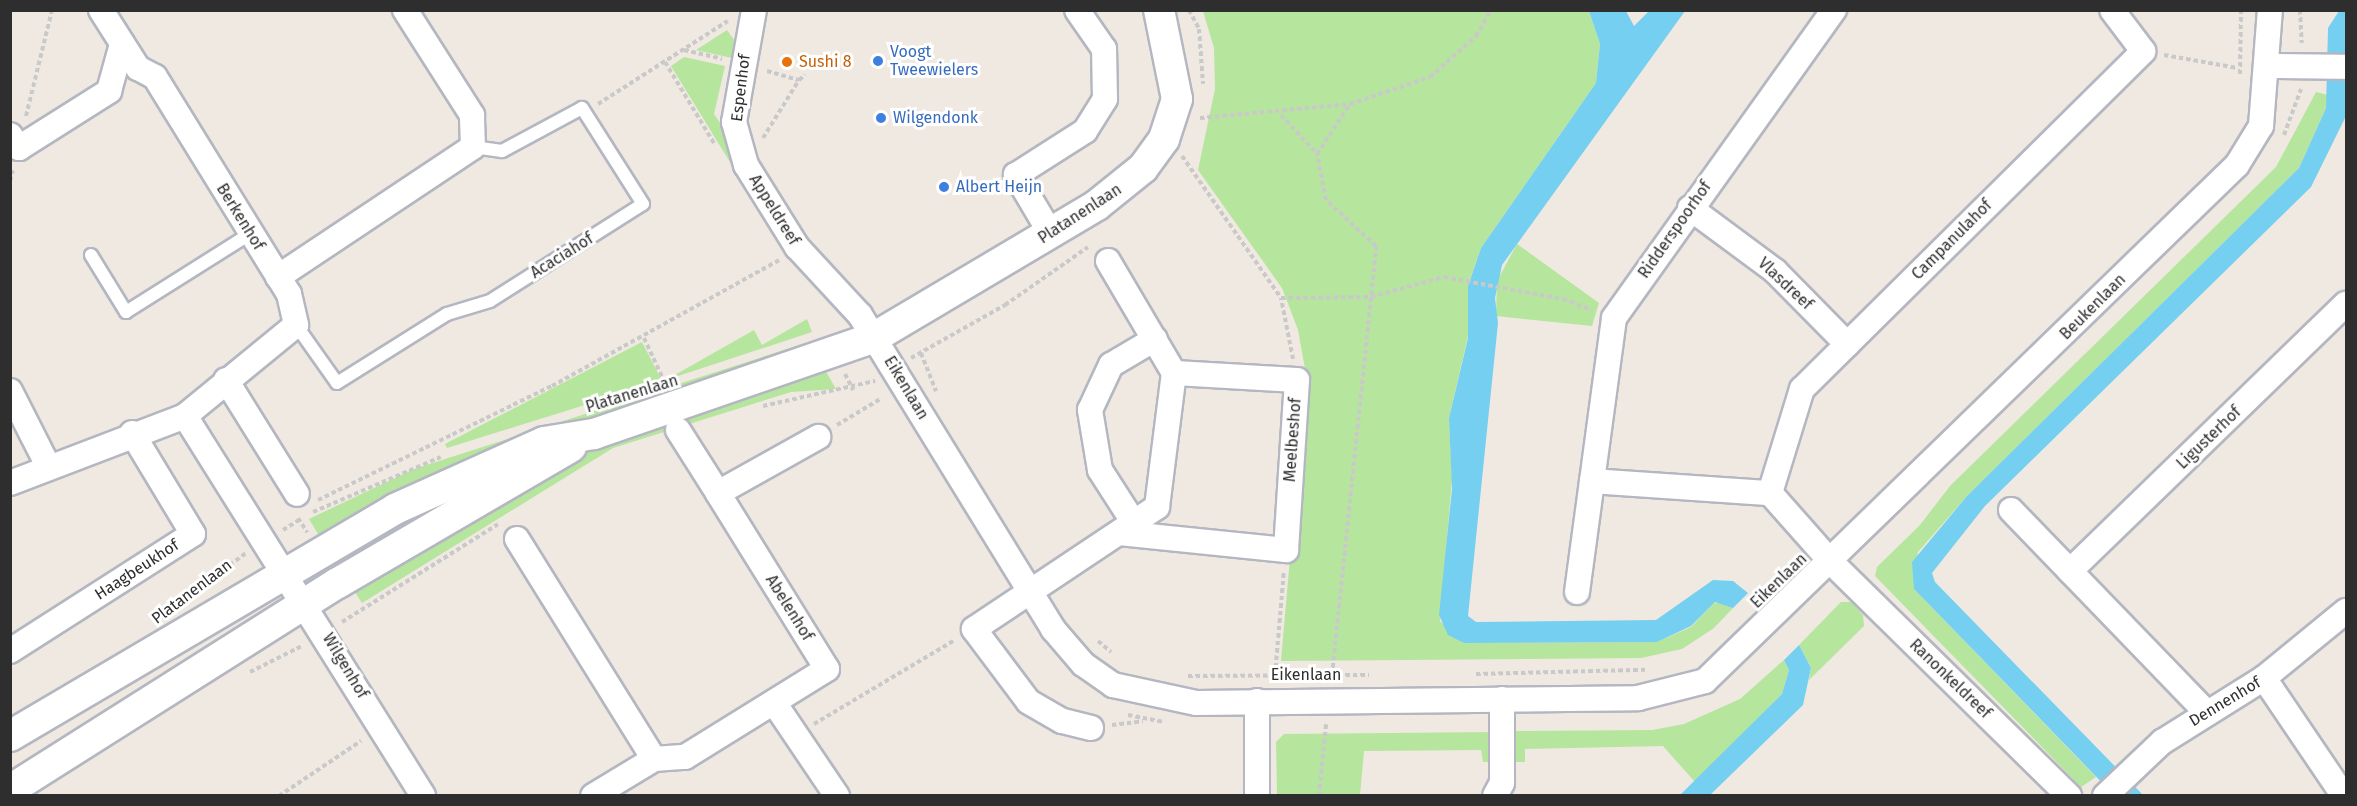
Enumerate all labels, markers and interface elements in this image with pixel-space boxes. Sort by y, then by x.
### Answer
place label: Voogt Tweewielers [890,42,978,80]
place label: Sushi 8 [799,52,851,72]
street label: Espenhof [727,53,755,123]
marker: Voogt Tweewielers [871,54,885,68]
marker: Sushi 8 [780,55,794,69]
place label: Wilgendonk [893,108,978,128]
marker: Wilgendonk [874,111,888,125]
street label: Appeldreef [745,171,803,249]
place label: Albert Heijn [956,177,1042,197]
street label: Ridderspoorhof [1634,178,1716,282]
street label: Berkenhof [212,180,268,254]
marker: Albert Heijn [937,180,951,194]
street label: Platanenlaan [1035,180,1125,248]
street label: Campanulahof [1908,196,1996,284]
street label: Acaciahof [527,229,597,283]
street label: Vlasdreef [1754,254,1816,314]
street label: Beukenlaan [2056,270,2130,344]
street label: Eikenlaan [880,353,932,423]
street label: Platanenlaan [583,371,681,417]
street label: Meelbeshof [1280,397,1306,483]
street label: Ligusterhof [2173,403,2245,473]
street label: Haagbeukhof [91,536,183,604]
street label: Eikenlaan [1747,550,1811,612]
street label: Platanenlaan [148,556,236,628]
street label: Abelenhof [761,571,817,645]
street label: Wilgenhof [318,630,372,702]
street label: Ranonkeldreef [1905,635,1995,723]
street label: Eikenlaan [1271,665,1341,685]
street label: Dennenhof [2186,673,2264,731]

